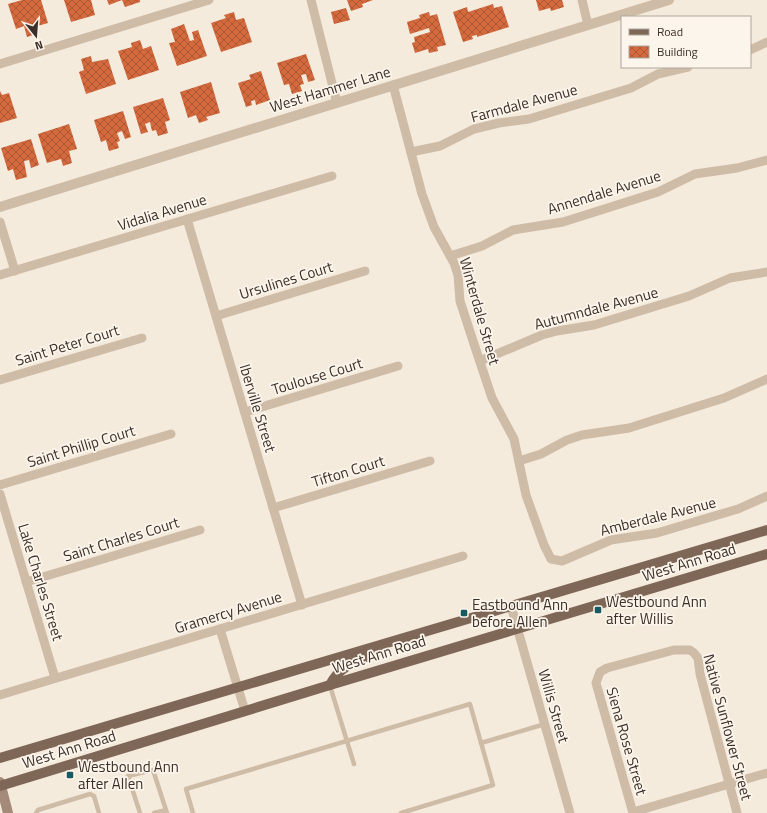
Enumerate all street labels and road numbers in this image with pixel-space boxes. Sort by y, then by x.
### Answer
street label: West Hammer Lane [267,60,393,118]
street label: Farmdale Avenue [468,78,580,128]
street label: Annendale Avenue [544,164,664,220]
street label: Vidalia Avenue [115,188,209,236]
street label: Ursulines Court [236,255,336,305]
street label: Winterdale Street [454,255,507,368]
street label: Autumndale Avenue [531,280,661,336]
street label: Saint Peter Court [12,318,122,372]
street label: Toulouse Court [269,351,366,401]
street label: Iberville Street [234,361,283,456]
street label: Saint Phillip Court [24,418,138,473]
street label: Tifton Court [309,449,388,493]
street label: Amberdale Avenue [598,490,718,542]
street label: Saint Charles Court [60,510,182,568]
street label: Lake Charles Street [12,521,70,644]
street label: West Ann Road [639,537,739,587]
street label: Gramercy Avenue [172,585,284,639]
street label: West Ann Road [329,629,429,679]
street label: Native Sunflower Street [697,651,759,803]
street label: Willis Street [533,666,576,746]
street label: Siena Rose Street [601,684,654,798]
street label: West Ann Road [19,724,119,774]

